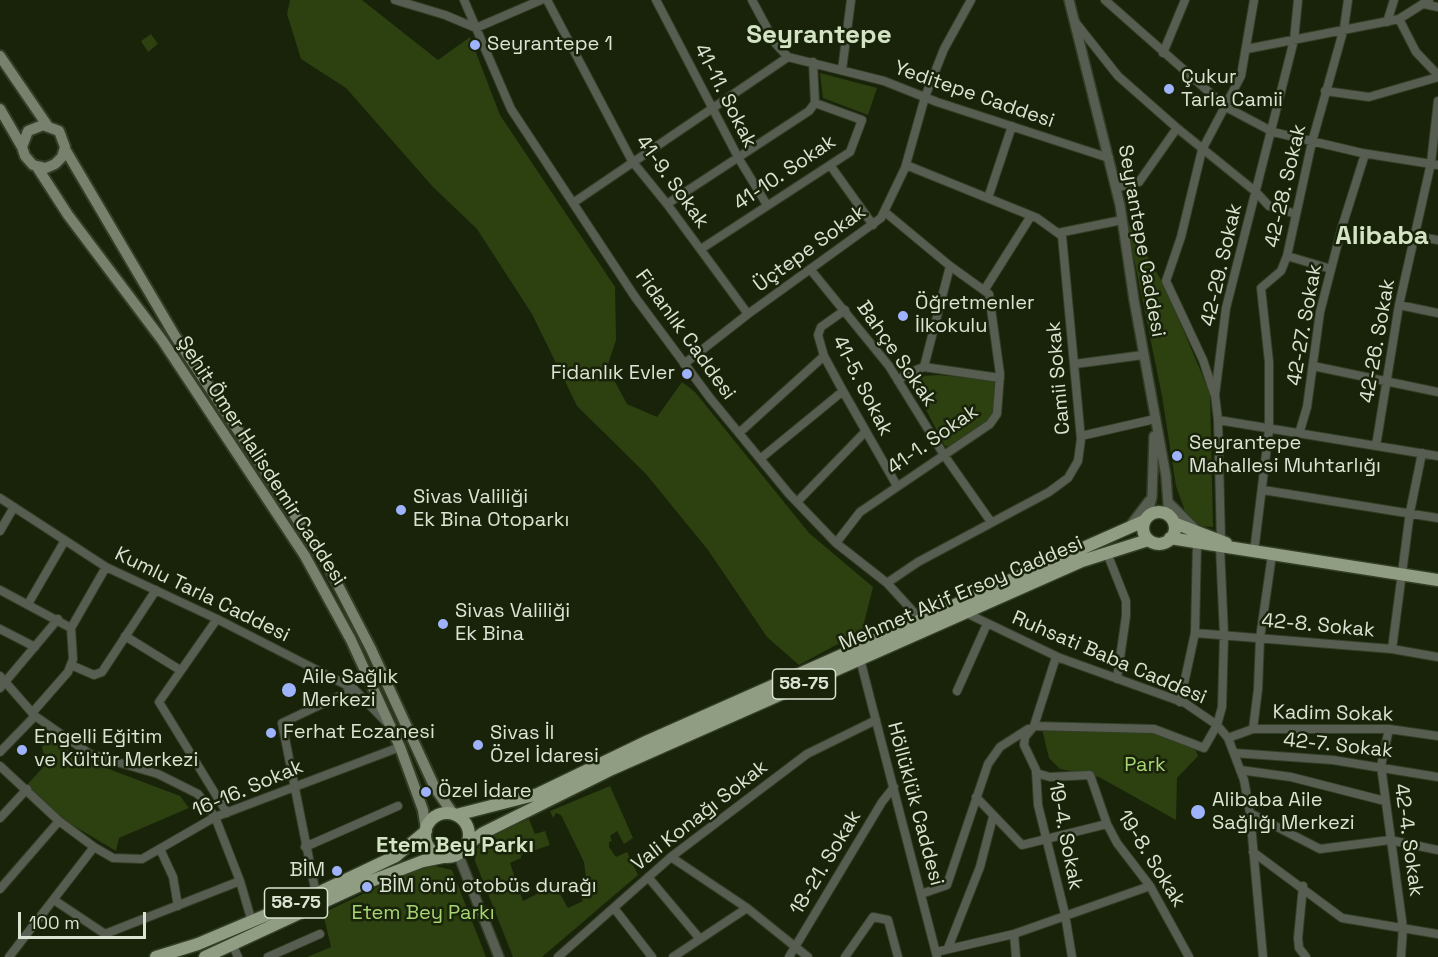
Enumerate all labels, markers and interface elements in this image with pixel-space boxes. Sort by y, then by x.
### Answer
district label: Seyrantepe [746,20,892,52]
place label: Seyrantepe 1 [487,33,613,57]
marker: Seyrantepe 1 [468,38,482,52]
street label: 41-11. Sokak [688,40,762,152]
street label: Yeditepe Caddesi [891,56,1057,134]
place label: Çukur Tarla Camii [1181,66,1283,113]
marker: Çukur Tarla Camii [1162,82,1176,96]
street label: 42-28. Sokak [1260,122,1312,250]
street label: 41-10. Sokak [729,130,841,216]
street label: 41-9. Sokak [630,131,714,233]
street label: Seyrantepe Caddesi [1112,143,1170,339]
street label: Üçtepe Sokak [749,200,871,298]
street label: 42-29. Sokak [1196,201,1248,329]
district label: Alibaba [1335,221,1429,253]
street label: 42-27. Sokak [1282,262,1328,388]
street label: Fidanlık Caddesi [630,265,740,405]
street label: 42-26. Sokak [1355,277,1401,405]
place label: Öğretmenler İlkokulu [915,292,1035,339]
street label: Bahçe Sokak [851,297,941,411]
marker: Öğretmenler İlkokulu [896,309,910,323]
street label: Camii Sokak [1042,320,1076,436]
street label: Şehit Ömer Halisdemir Caddesi [171,332,351,590]
street label: 41-5. Sokak [827,332,897,440]
place label: Fidanlık Evler [551,362,675,386]
marker: Fidanlık Evler [680,367,694,381]
street label: 41-1. Sokak [883,400,983,480]
place label: Seyrantepe Mahallesi Muhtarlığı [1189,432,1381,479]
marker: Seyrantepe Mahallesi Muhtarlığı [1170,449,1184,463]
place label: Sivas Valiliği Ek Bina Otoparkı [413,486,569,533]
marker: Sivas Valiliği Ek Bina Otoparkı [394,503,408,517]
street label: Mehmet Akif Ersoy Caddesi [835,532,1087,656]
street label: Kumlu Tarla Caddesi [111,542,293,648]
place label: Sivas Valiliği Ek Bina [455,600,570,647]
street label: Ruhsati Baba Caddesi [1008,606,1210,710]
street label: 42-8. Sokak [1260,609,1376,643]
marker: Sivas Valiliği Ek Bina [436,617,450,631]
place label: Aile Sağlık Merkezi [302,666,398,713]
road number: 58-75 [772,669,836,699]
marker: Aile Sağlık Merkezi [280,681,298,699]
street label: Kadim Sokak [1272,701,1394,727]
street label: Höllüklük Caddesi [882,720,948,888]
place label: Ferhat Eczanesi [283,721,435,745]
place label: Sivas İl Özel İdaresi [490,722,599,769]
place label: Engelli Eğitim ve Kültür Merkezi [34,726,198,773]
marker: Ferhat Eczanesi [264,726,278,740]
street label: 42-7. Sokak [1282,728,1394,764]
marker: Sivas İl Özel İdaresi [471,738,485,752]
marker: Engelli Eğitim ve Kültür Merkezi [15,743,29,757]
park label: Park [1124,754,1166,778]
street label: 16-16. Sokak [189,755,307,823]
street label: Vali Konağı Sokak [627,755,773,877]
place label: Özel İdare [438,780,532,804]
street label: 19-4. Sokak [1043,780,1087,892]
street label: 42-4. Sokak [1388,782,1428,898]
marker: Özel İdare [419,785,433,799]
place label: Alibaba Aile Sağlığı Merkezi [1212,789,1355,836]
marker: Alibaba Aile Sağlığı Merkezi [1189,803,1207,821]
street label: 18-21. Sokak [785,806,867,920]
street label: 19-8. Sokak [1112,806,1190,912]
district label: Etem Bey Parkı [376,833,534,859]
place label: BİM [290,859,325,883]
marker: BİM [330,864,344,878]
place label: BİM önü otobüs durağı [379,875,597,899]
marker: BİM önü otobüs durağı [360,880,374,894]
road number: 58-75 [264,888,328,918]
scale bar [21,900,148,938]
park label: Etem Bey Parkı [351,902,495,926]
text: 100 m [29,911,80,934]

